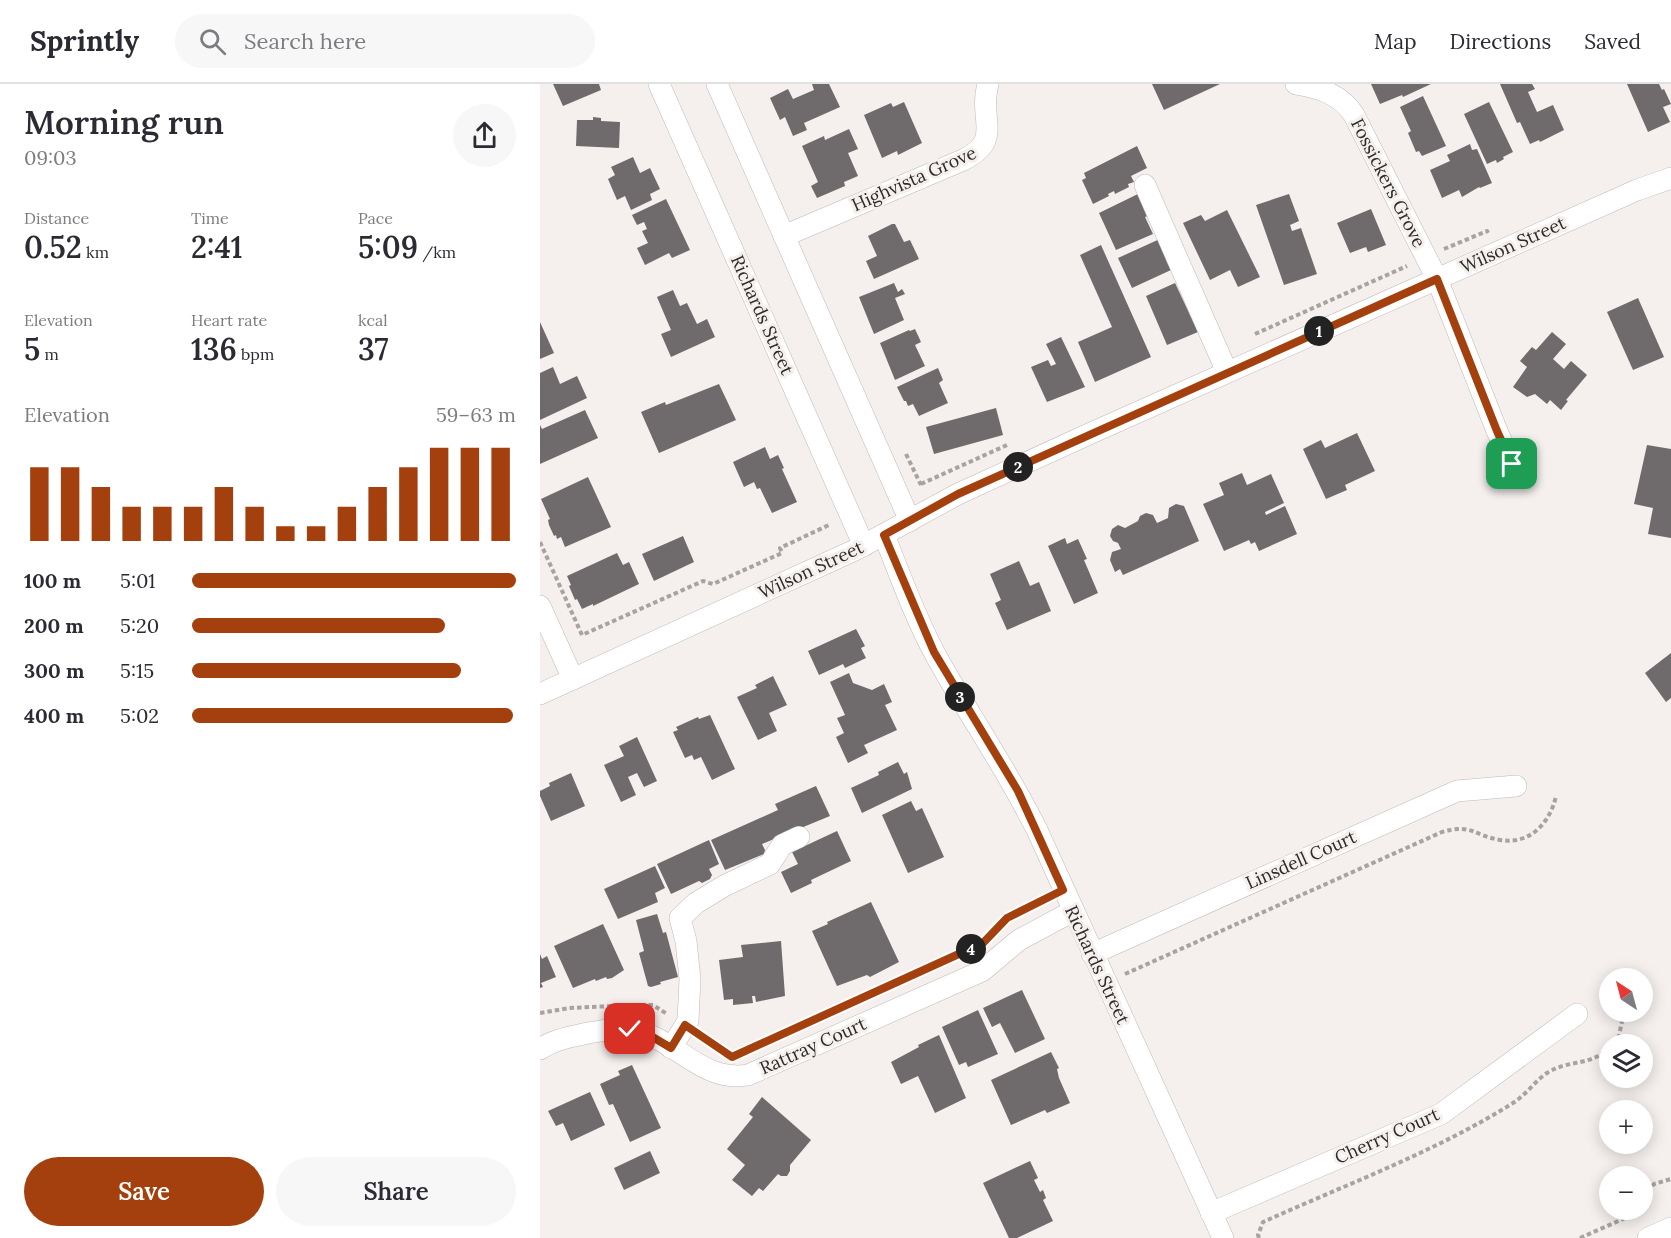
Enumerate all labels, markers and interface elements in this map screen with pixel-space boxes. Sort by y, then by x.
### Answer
search box [175,14,595,68]
text: Sprintly [30,23,139,59]
icon: search [196,25,229,58]
text: Search here [244,27,366,55]
text: Map [1374,28,1417,55]
text: Directions [1450,28,1551,55]
text: Saved [1584,28,1641,55]
text: Morning run [24,101,224,143]
button: share [453,104,516,167]
street label: Fossickers Grove [1346,114,1431,252]
street label: Highvista Grove [848,141,980,216]
text: 09:03 [24,145,77,170]
text: Distance [24,208,89,228]
text: Time [191,208,229,228]
text: Pace [358,208,393,228]
street label: Wilson Street [1456,211,1569,278]
text: 0.52 [24,228,82,266]
text: 2:41 [191,228,243,266]
text: 5:09 [358,228,418,266]
text: km [82,242,109,262]
text: /km [418,242,456,262]
street label: Richards Street [726,251,799,378]
text: Elevation [24,310,93,330]
text: Heart rate [191,310,267,330]
text: kcal [358,310,388,330]
pin: 1 [1304,316,1334,346]
text: 1 [1316,321,1322,341]
text: 5 [24,330,40,368]
text: 136 [191,330,237,368]
text: 37 [358,330,389,368]
text: m [40,344,59,364]
text: bpm [237,344,274,364]
text: Elevation [24,402,110,427]
text: 59–63 m [436,402,516,427]
pin [1486,438,1537,489]
icon: arrive [1495,447,1528,480]
pin: 2 [1003,452,1033,482]
text: 2 [1014,457,1022,477]
street label: Wilson Street [755,535,867,604]
text: 100 m [24,568,81,593]
text: 5:01 [120,568,156,593]
text: 200 m [24,613,84,638]
text: 5:20 [120,613,159,638]
text: 300 m [24,658,84,683]
text: 5:15 [120,658,154,683]
pin: 3 [945,682,975,712]
text: 3 [956,687,964,707]
text: 400 m [24,703,84,728]
text: 5:02 [120,703,159,728]
street label: Linsdell Court [1242,825,1360,894]
street label: Richards Street [1060,902,1135,1028]
pin: 4 [956,934,986,964]
text: 4 [967,939,975,959]
north arrow [1599,968,1653,1022]
map controls [1599,968,1653,1220]
pin [604,1003,655,1054]
icon: check [613,1012,646,1045]
street label: Rattray Court [756,1012,870,1079]
button: layers [1599,1034,1653,1088]
button: + [1599,1100,1653,1154]
street label: Cherry Court [1331,1102,1443,1169]
button: Save [24,1157,264,1226]
button: Share [276,1157,516,1226]
button: − [1599,1166,1653,1220]

